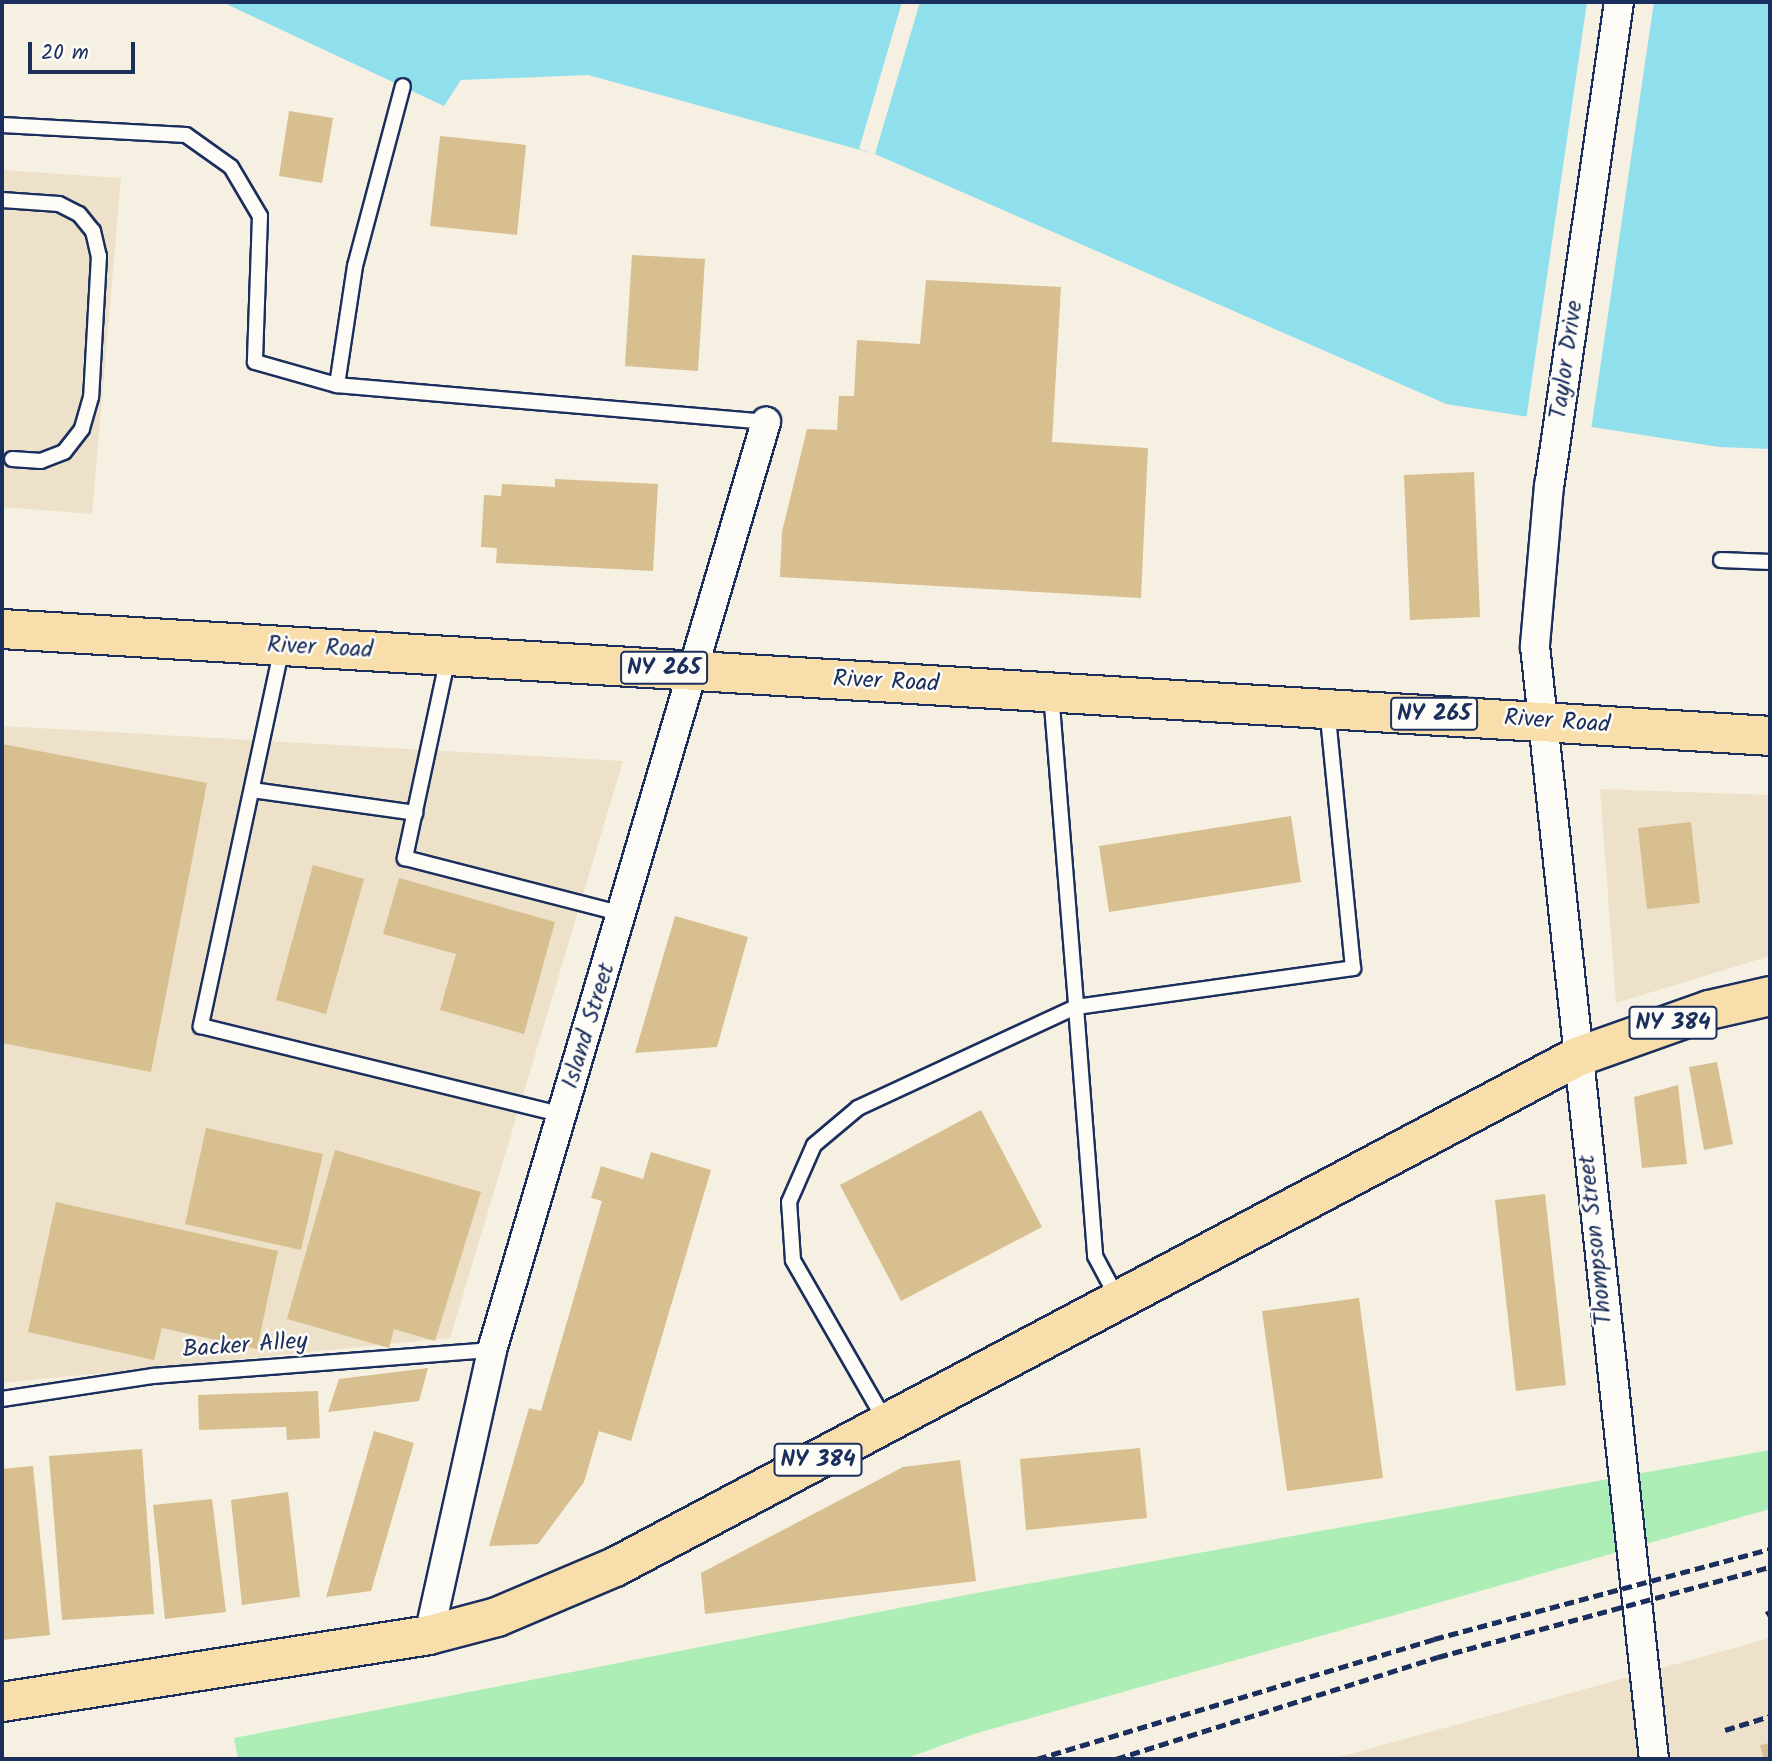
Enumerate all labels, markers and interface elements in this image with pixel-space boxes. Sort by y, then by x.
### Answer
scale bar [32,28,138,72]
text: 20 m [41,37,89,70]
street label: Taylor Drive [1544,299,1590,421]
street label: River Road [266,631,374,665]
road number: NY 265 [618,648,710,688]
street label: River Road [832,665,940,699]
road number: NY 265 [1388,694,1480,734]
street label: River Road [1503,704,1611,740]
street label: Island Street [556,960,622,1092]
road number: NY 384 [1628,1004,1718,1042]
street label: Thompson Street [1573,1153,1619,1327]
street label: Backer Alley [182,1327,308,1365]
road number: NY 384 [772,1441,864,1480]

